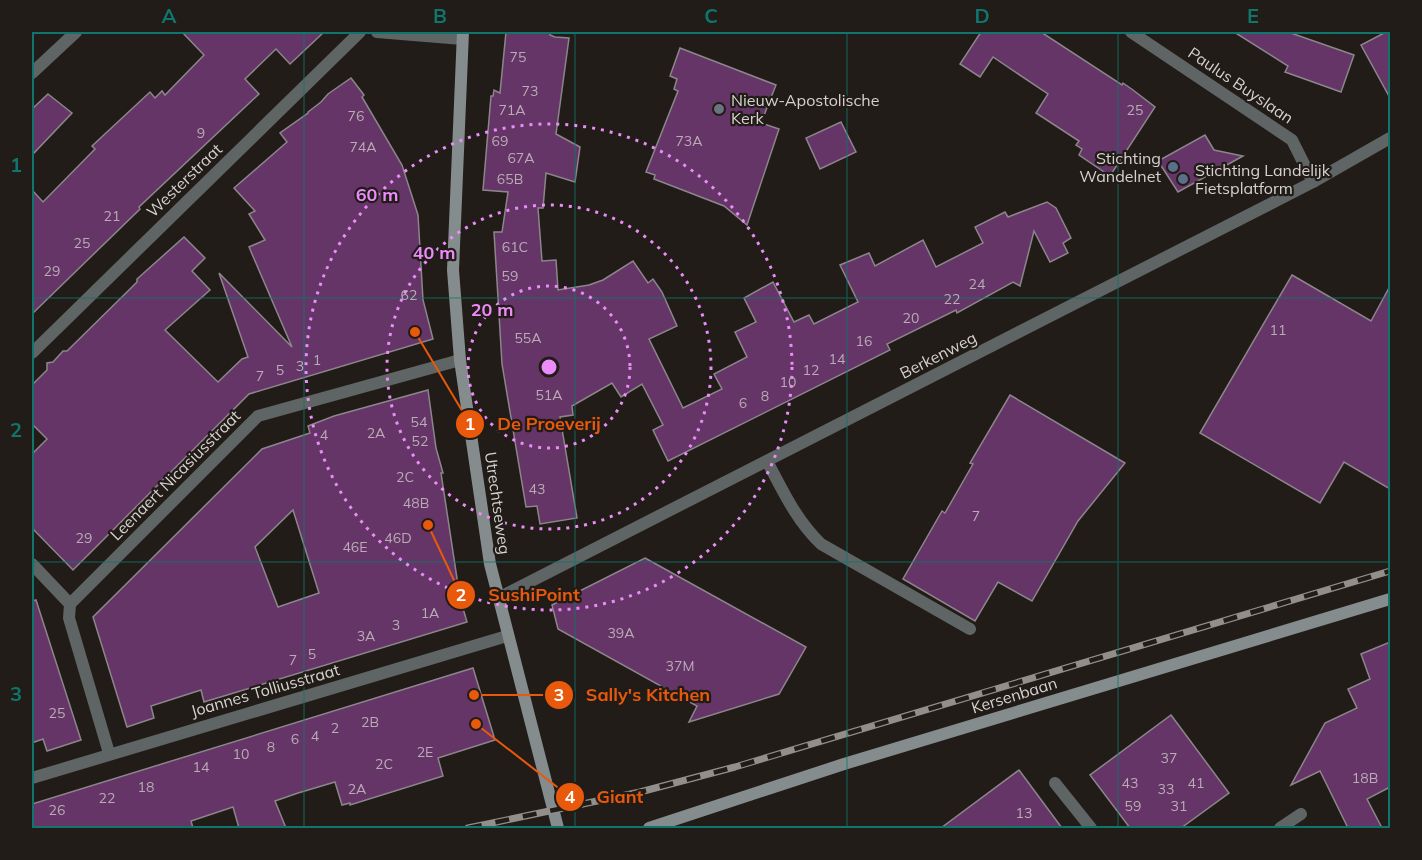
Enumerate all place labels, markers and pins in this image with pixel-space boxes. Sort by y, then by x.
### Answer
place label: Nieuw-Apostolische Kerk [731,90,879,128]
marker: Nieuw-Apostolische Kerk [712,102,726,116]
place label: Stichting Wandelnet [1079,148,1161,186]
marker: Stichting Wandelnet [1166,160,1180,174]
place label: Stichting Landelijk Fietsplatform [1195,160,1331,198]
marker: Stichting Landelijk Fietsplatform [1176,172,1190,186]
centre of rings [539,357,559,377]
callout: De Proeverij [455,406,612,442]
callout: SushiPoint [446,577,592,613]
callout: Sally's Kitchen [544,677,722,713]
callout: Giant [555,779,656,815]

